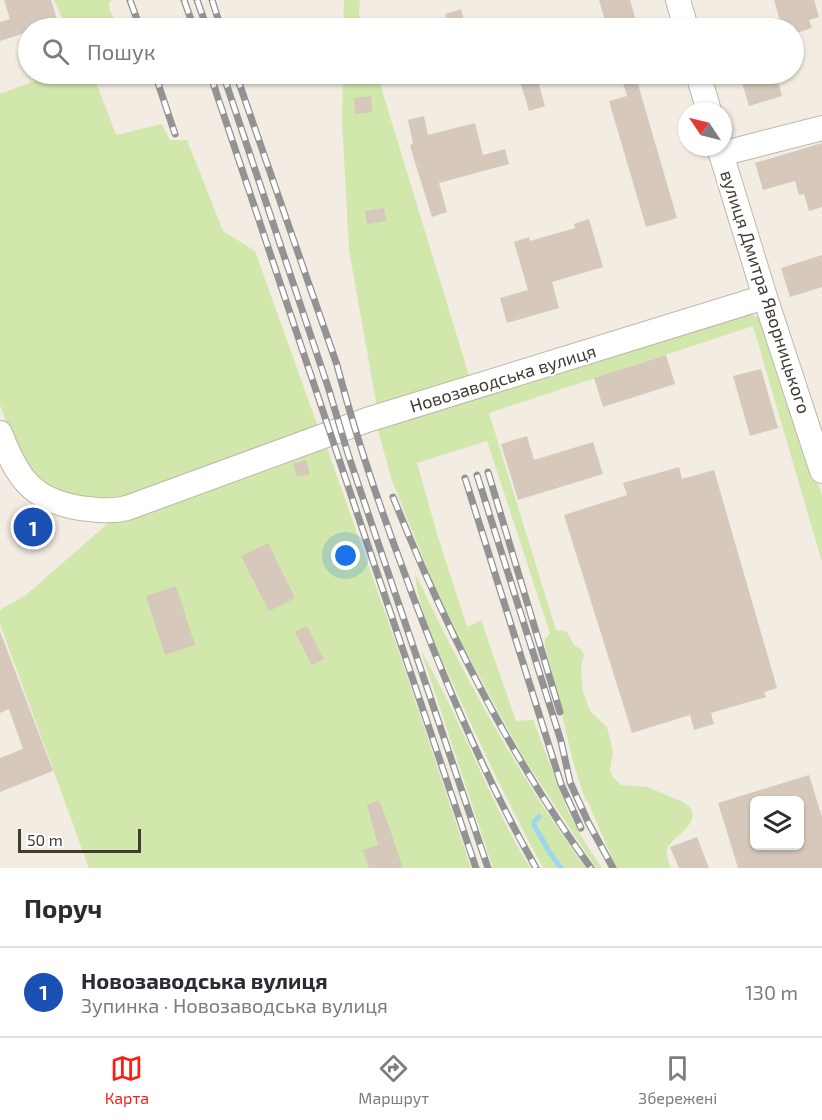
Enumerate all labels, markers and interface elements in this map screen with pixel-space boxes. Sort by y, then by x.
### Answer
search box [18,18,804,84]
icon: search [39,35,72,68]
text: Пошук [87,38,156,64]
north arrow [678,102,732,156]
street label: вулиця Дмитра Яворницького [716,167,816,416]
street label: Новозаводська вулиця [407,339,598,417]
pin: 1 [14,504,52,550]
your location [331,541,360,570]
map controls [750,796,804,850]
button: layers [750,796,804,850]
scale bar [18,826,141,854]
text: 50 m [27,830,63,849]
text: Поруч [24,892,102,923]
text: Новозаводська вулиця [81,967,328,993]
text: 1 [39,980,48,1004]
text: 130 m [745,980,798,1004]
text: Зупинка · Новозаводська вулиця [81,993,388,1017]
tab: Карта [105,1052,149,1107]
tab: Маршрут [358,1052,429,1107]
tab: Збережені [638,1052,717,1107]

